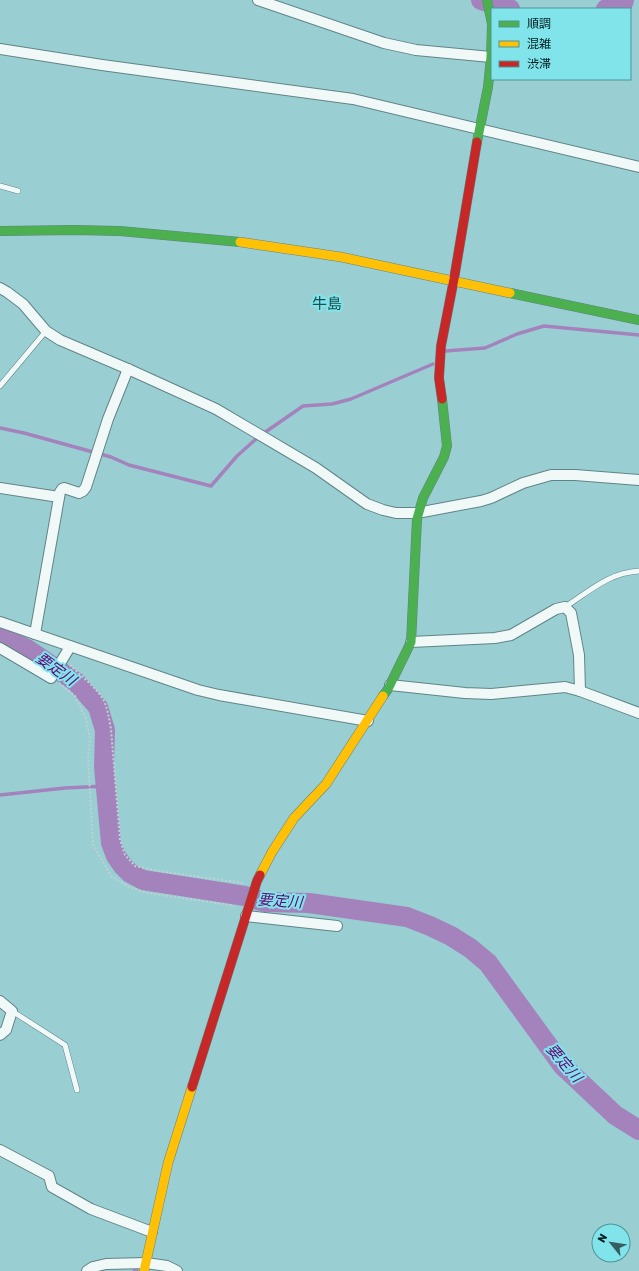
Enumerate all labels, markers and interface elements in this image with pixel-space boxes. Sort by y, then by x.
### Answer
legend [491,8,631,80]
text: 順調 [527,17,551,31]
text: 混雑 [527,37,551,51]
text: 渋滞 [527,57,551,71]
district label: 牛島 [312,295,342,313]
water label: 要定川 [32,649,81,690]
water label: 要定川 [257,890,305,912]
water label: 要定川 [542,1040,587,1087]
north arrow [591,1223,631,1263]
text: N [595,1232,610,1245]

